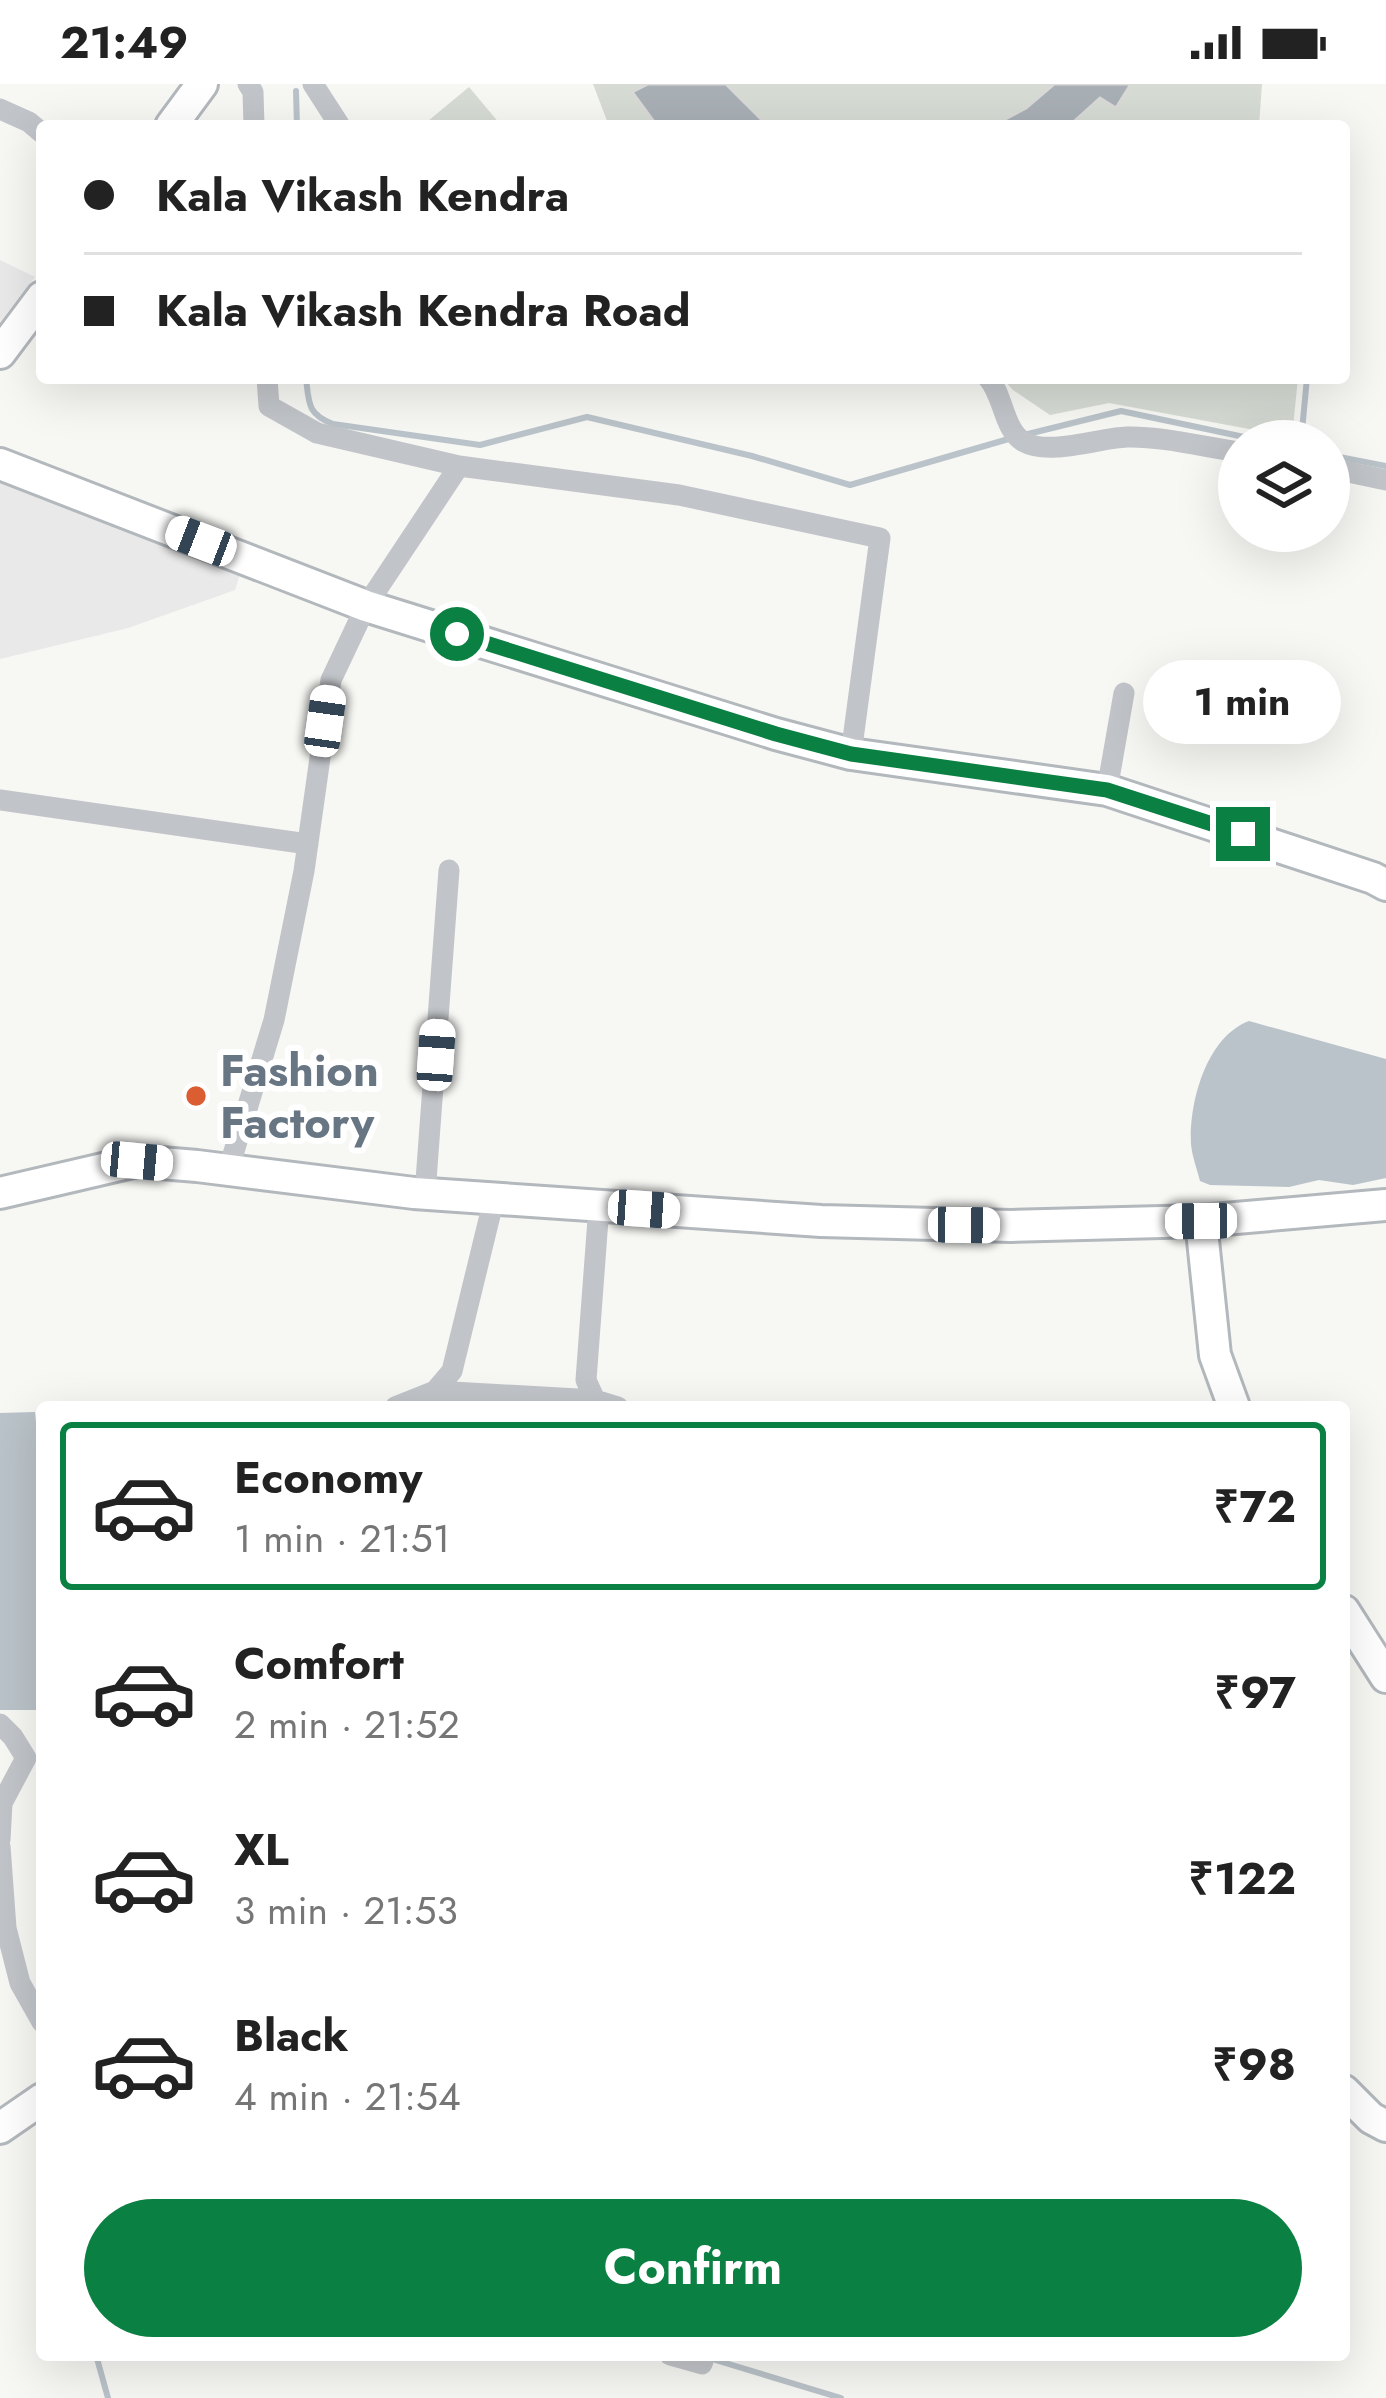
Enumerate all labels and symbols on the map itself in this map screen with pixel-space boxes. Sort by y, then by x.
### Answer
car [161,511,241,571]
route start [430,607,484,661]
callout: 1 min [1144,660,1342,744]
car [302,683,348,759]
route end [1216,807,1270,861]
car [416,1018,456,1092]
place label: Fashion Factory [220,1038,379,1155]
marker: Fashion Factory [183,1083,209,1109]
car [100,1140,174,1182]
car [607,1189,681,1229]
car [1165,1202,1237,1240]
car [928,1206,1000,1244]

